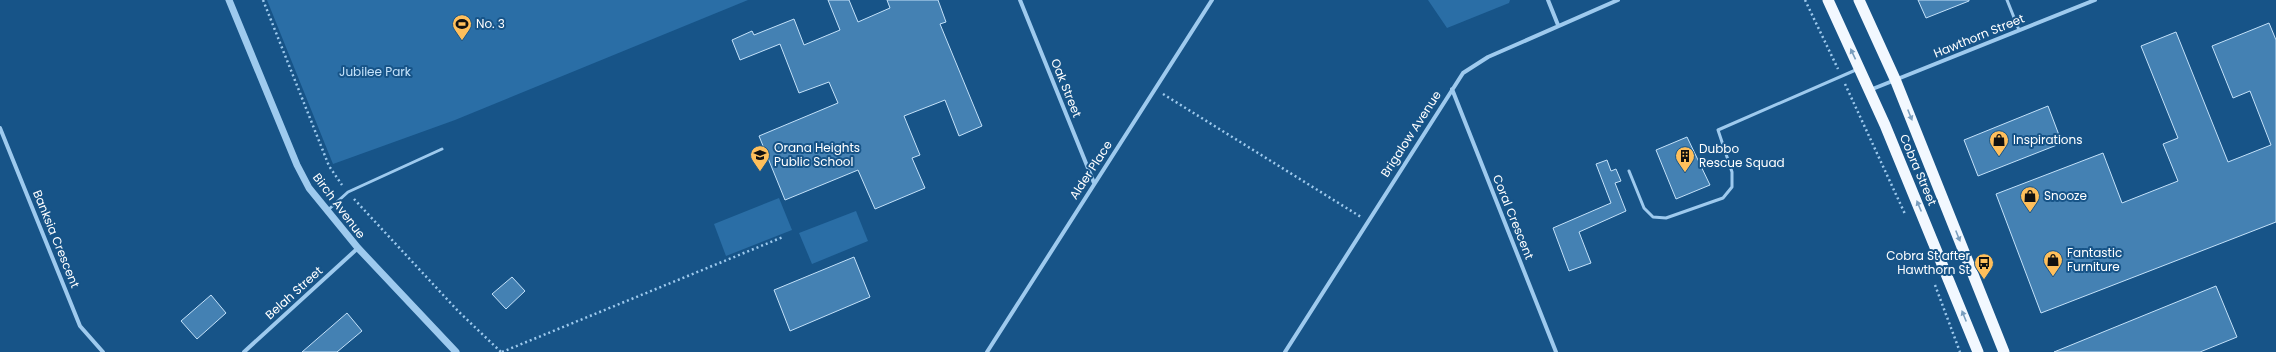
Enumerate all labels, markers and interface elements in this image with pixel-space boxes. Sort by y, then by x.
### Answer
street label: Hawthorn Street [1931,10,2027,61]
sports icon: No. 3 [451,13,473,41]
place label: No. 3 [476,15,505,32]
one-way arrow [1850,48,1856,60]
street label: Oak Street [1047,56,1086,120]
park label: Jubilee Park [339,63,412,80]
street label: Brigalow Avenue [1376,87,1445,180]
one-way arrow [1907,110,1913,122]
shop icon: Inspirations [1988,129,2010,157]
place label: Inspirations [2013,131,2083,148]
street label: Cobra Street [1896,132,1941,208]
street label: Alder Place [1065,137,1116,202]
place label: Orana Heights Public School [774,139,860,170]
place label: Dubbo Rescue Squad [1699,140,1785,171]
school or university icon: Orana Heights Public School [749,144,771,172]
building icon: Dubbo Rescue Squad [1674,145,1696,173]
street label: Birch Avenue [309,169,370,242]
street label: Coral Crescent [1489,172,1538,262]
shop icon: Snooze [2019,185,2041,213]
street label: Banksia Crescent [29,187,84,290]
place label: Snooze [2044,187,2087,204]
one-way arrow [1915,200,1921,212]
one-way arrow [1956,231,1962,243]
place label: Fantastic Furniture [2067,244,2122,275]
place label: Cobra St after Hawthorn St [1886,247,1971,278]
shop icon: Fantastic Furniture [2042,249,2064,277]
bus stop icon: Cobra St after Hawthorn St [1973,252,1995,280]
street label: Belah Street [261,262,326,323]
one-way arrow [1960,309,1966,321]

